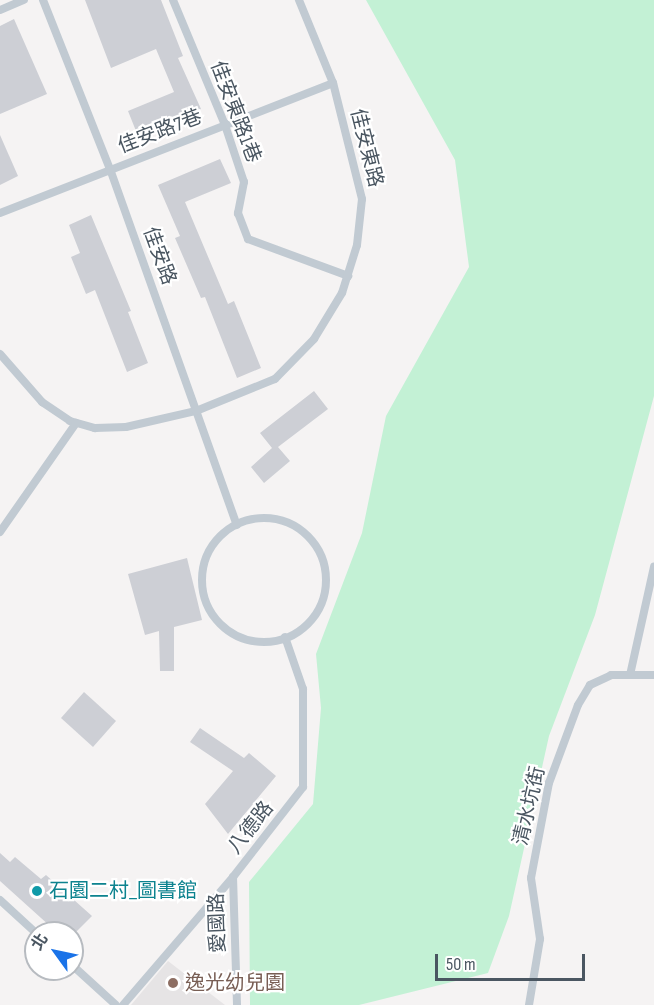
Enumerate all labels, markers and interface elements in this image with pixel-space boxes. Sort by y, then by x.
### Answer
street label: 佳安東路1巷 [205,58,265,166]
street label: 佳安路7巷 [115,105,205,159]
street label: 佳安東路 [345,106,387,190]
street label: 佳安路 [137,224,181,288]
street label: 清水坑街 [509,764,551,848]
street label: 八德路 [223,797,279,859]
place label: 石園二村_圖書館 [49,879,197,903]
marker: 石園二村_圖書館 [30,884,44,898]
street label: 愛國路 [205,893,231,953]
north arrow [24,921,84,981]
text: 北 [28,930,52,954]
scale bar [438,942,588,980]
text: 50 m [446,954,476,975]
place label: 逸光幼兒園 [185,971,285,995]
marker: 逸光幼兒園 [166,976,180,990]

